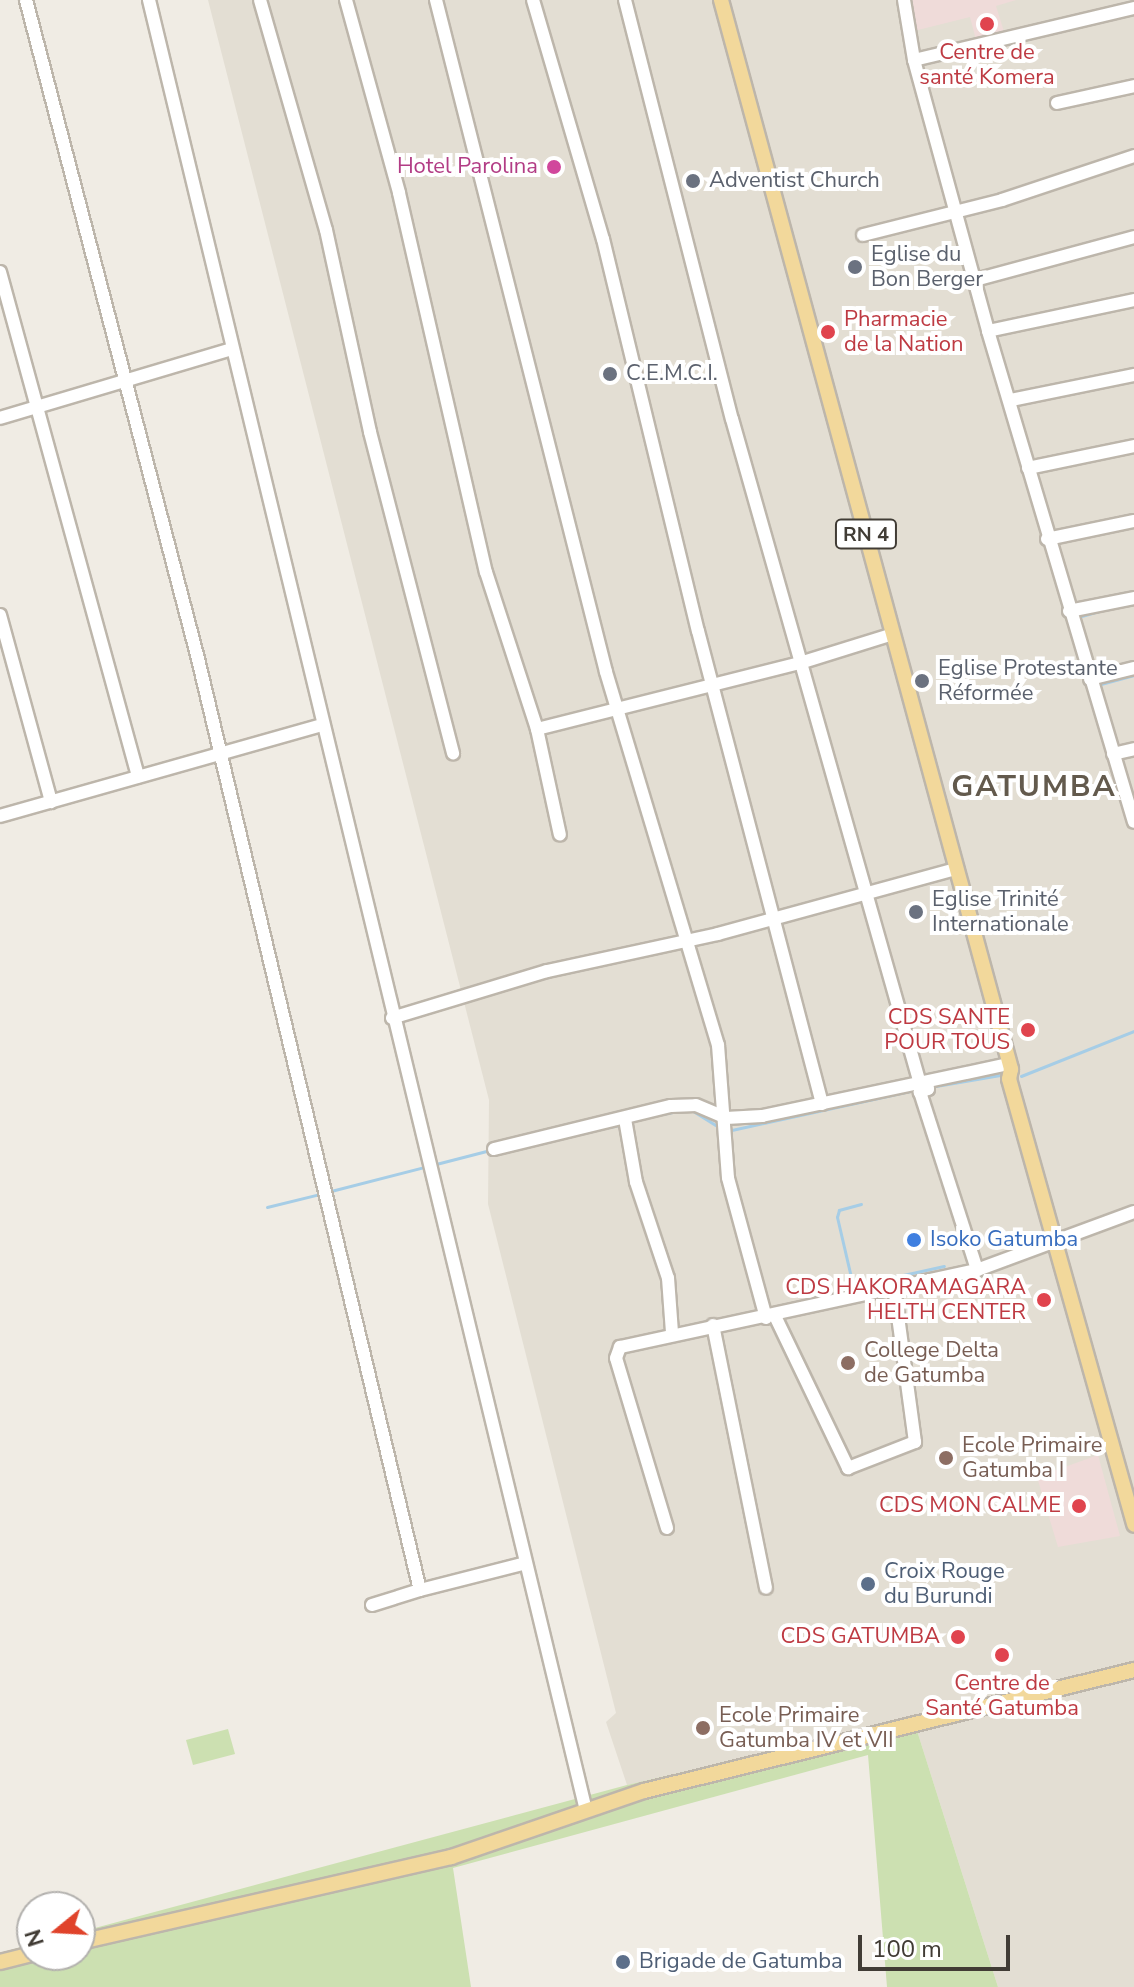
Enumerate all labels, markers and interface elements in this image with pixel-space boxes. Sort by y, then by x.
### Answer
marker: Centre de santé Komera [976,13,998,35]
place label: Centre de santé Komera [919,39,1055,90]
place label: Hotel Parolina [397,154,538,180]
marker: Hotel Parolina [545,158,563,176]
place label: Adventist Church [709,168,880,194]
marker: Adventist Church [684,172,702,190]
place label: Eglise du Bon Berger [871,241,983,292]
marker: Eglise du Bon Berger [846,258,864,276]
place label: Pharmacie de la Nation [844,306,963,358]
marker: Pharmacie de la Nation [819,323,837,341]
place label: C.E.M.C.I. [626,361,718,387]
marker: C.E.M.C.I. [601,365,619,383]
road number: RN 4 [834,518,898,550]
place label: Eglise Protestante Réformée [938,655,1118,706]
marker: Eglise Protestante Réformée [913,672,931,690]
district label: GATUMBA [951,769,1117,805]
place label: Eglise Trinité Internationale [932,886,1069,938]
marker: Eglise Trinité Internationale [907,903,925,921]
place label: CDS SANTE POUR TOUS [884,1004,1010,1056]
marker: CDS SANTE POUR TOUS [1017,1019,1039,1041]
place label: Isoko Gatumba [930,1227,1078,1253]
marker: Isoko Gatumba [905,1231,923,1249]
place label: CDS HAKORAMAGARA HELTH CENTER [785,1274,1026,1326]
marker: CDS HAKORAMAGARA HELTH CENTER [1033,1289,1055,1311]
place label: College Delta de Gatumba [864,1337,999,1388]
marker: College Delta de Gatumba [839,1354,857,1372]
place label: Ecole Primaire Gatumba I [962,1432,1102,1484]
marker: Ecole Primaire Gatumba I [937,1449,955,1467]
place label: CDS MON CALME [879,1493,1061,1519]
marker: CDS MON CALME [1068,1495,1090,1517]
place label: Croix Rouge du Burundi [884,1558,1005,1610]
marker: Croix Rouge du Burundi [859,1575,877,1593]
place label: CDS GATUMBA [781,1624,940,1650]
marker: CDS GATUMBA [947,1626,969,1648]
marker: Centre de Santé Gatumba [991,1644,1013,1666]
place label: Centre de Santé Gatumba [925,1670,1079,1722]
place label: Ecole Primaire Gatumba IV et VII [719,1702,894,1754]
marker: Ecole Primaire Gatumba IV et VII [694,1719,712,1737]
north arrow [16,1891,96,1971]
scale bar [862,1919,1014,1969]
text: N [18,1925,52,1950]
text: 100 m [872,1933,942,1965]
place label: Brigade de Gatumba [639,1949,843,1975]
marker: Brigade de Gatumba [614,1953,632,1971]

